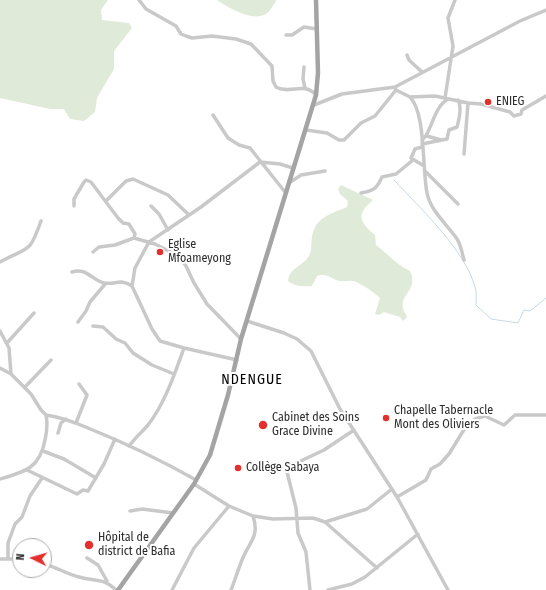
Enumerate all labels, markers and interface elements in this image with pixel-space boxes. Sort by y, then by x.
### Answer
place label: ENIEG [496,95,524,109]
marker: ENIEG [483,97,493,107]
place label: Eglise Mfoameyong [168,238,231,266]
marker: Eglise Mfoameyong [155,247,165,257]
district label: NDENGUE [221,372,283,388]
place label: Chapelle Tabernacle Mont des Oliviers [394,404,493,432]
place label: Cabinet des Soins Grace Divine [272,411,359,439]
marker: Chapelle Tabernacle Mont des Oliviers [381,413,391,423]
marker: Cabinet des Soins Grace Divine [257,419,269,431]
place label: Collège Sabaya [246,461,319,475]
marker: Collège Sabaya [233,463,243,473]
place label: Hôpital de district de Bafia [98,531,175,559]
north arrow [12,538,52,578]
marker: Hôpital de district de Bafia [83,539,95,551]
text: N [14,553,27,561]

